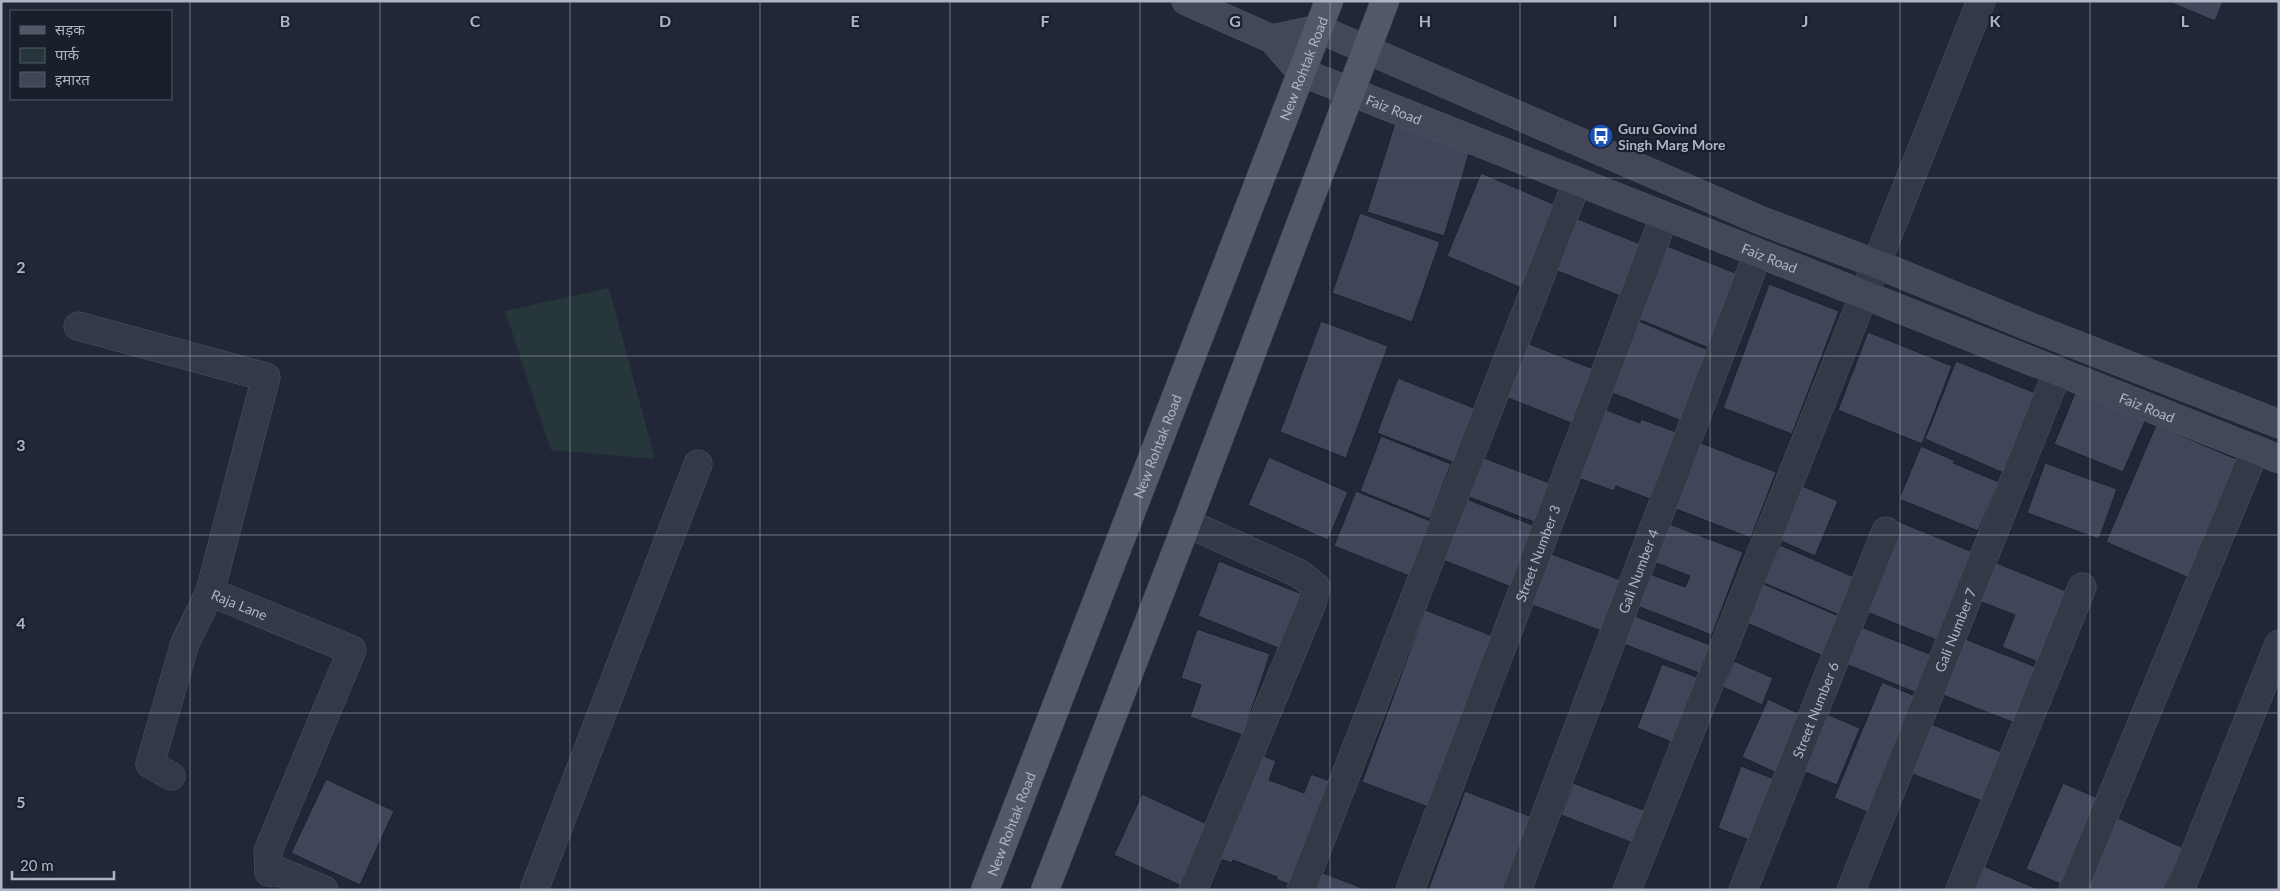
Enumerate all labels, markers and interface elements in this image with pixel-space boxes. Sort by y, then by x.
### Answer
legend [10,10,172,100]
text: B [280,11,290,30]
text: C [470,11,481,30]
text: D [659,11,671,30]
text: E [850,11,860,30]
text: F [1040,11,1050,30]
text: G [1229,11,1241,30]
text: H [1419,11,1431,30]
text: I [1613,11,1617,30]
text: J [1802,11,1808,30]
text: K [1990,11,2002,30]
text: L [2181,11,2190,30]
street label: New Rohtak Road [1275,14,1331,123]
text: सड़क [55,20,85,38]
text: पार्क [55,45,79,63]
text: इमारत [55,70,90,88]
street label: Faiz Road [1364,90,1424,127]
place label: Guru Govind Singh Marg More [1618,120,1726,153]
bus stop icon: Guru Govind Singh Marg More [1588,123,1614,149]
street label: Faiz Road [1739,239,1800,276]
text: 2 [16,257,26,276]
street label: Faiz Road [2117,388,2177,425]
street label: New Rohtak Road [1129,392,1185,500]
text: 3 [16,435,26,454]
street label: Street Number 3 [1511,502,1563,604]
street label: Gali Number 4 [1614,526,1661,616]
street label: Raja Lane [209,585,270,623]
street label: Gali Number 7 [1930,585,1979,674]
text: 4 [16,613,26,632]
street label: Street Number 6 [1788,659,1842,760]
street label: New Rohtak Road [983,769,1038,878]
text: 5 [16,792,26,811]
scale bar [12,848,115,880]
text: 20 m [20,856,54,874]

